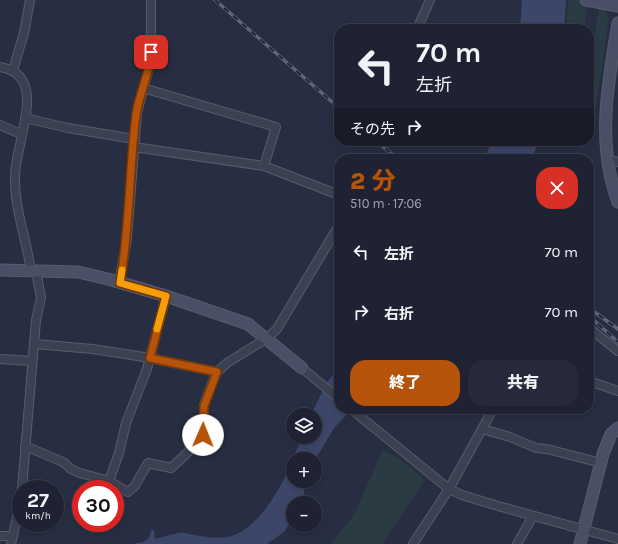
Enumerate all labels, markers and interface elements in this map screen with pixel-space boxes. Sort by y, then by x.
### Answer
pin [134,35,168,69]
text: 70 m [416,36,481,69]
icon: left [350,40,402,92]
icon: arrive [140,41,162,63]
text: 左折 [416,74,452,96]
icon: right [403,116,425,138]
text: その先 [350,120,395,138]
text: 2 分 [350,167,396,195]
button: close [536,167,578,209]
text: 510 m · 17:06 [350,196,422,211]
icon: left [350,241,372,263]
text: 70 m [544,243,578,261]
text: 左折 [384,245,414,263]
icon: right [350,301,372,323]
text: 70 m [544,303,578,321]
text: 右折 [384,305,414,323]
button: 終了 [350,360,460,406]
button: 共有 [468,360,578,406]
map controls [286,408,322,532]
button: layers [286,408,322,444]
position arrow [182,414,224,456]
button: + [286,452,322,488]
speed limit sign: 30 [72,480,124,532]
text: 27 [27,489,49,512]
button: − [286,496,322,532]
text: km/h [25,510,51,522]

